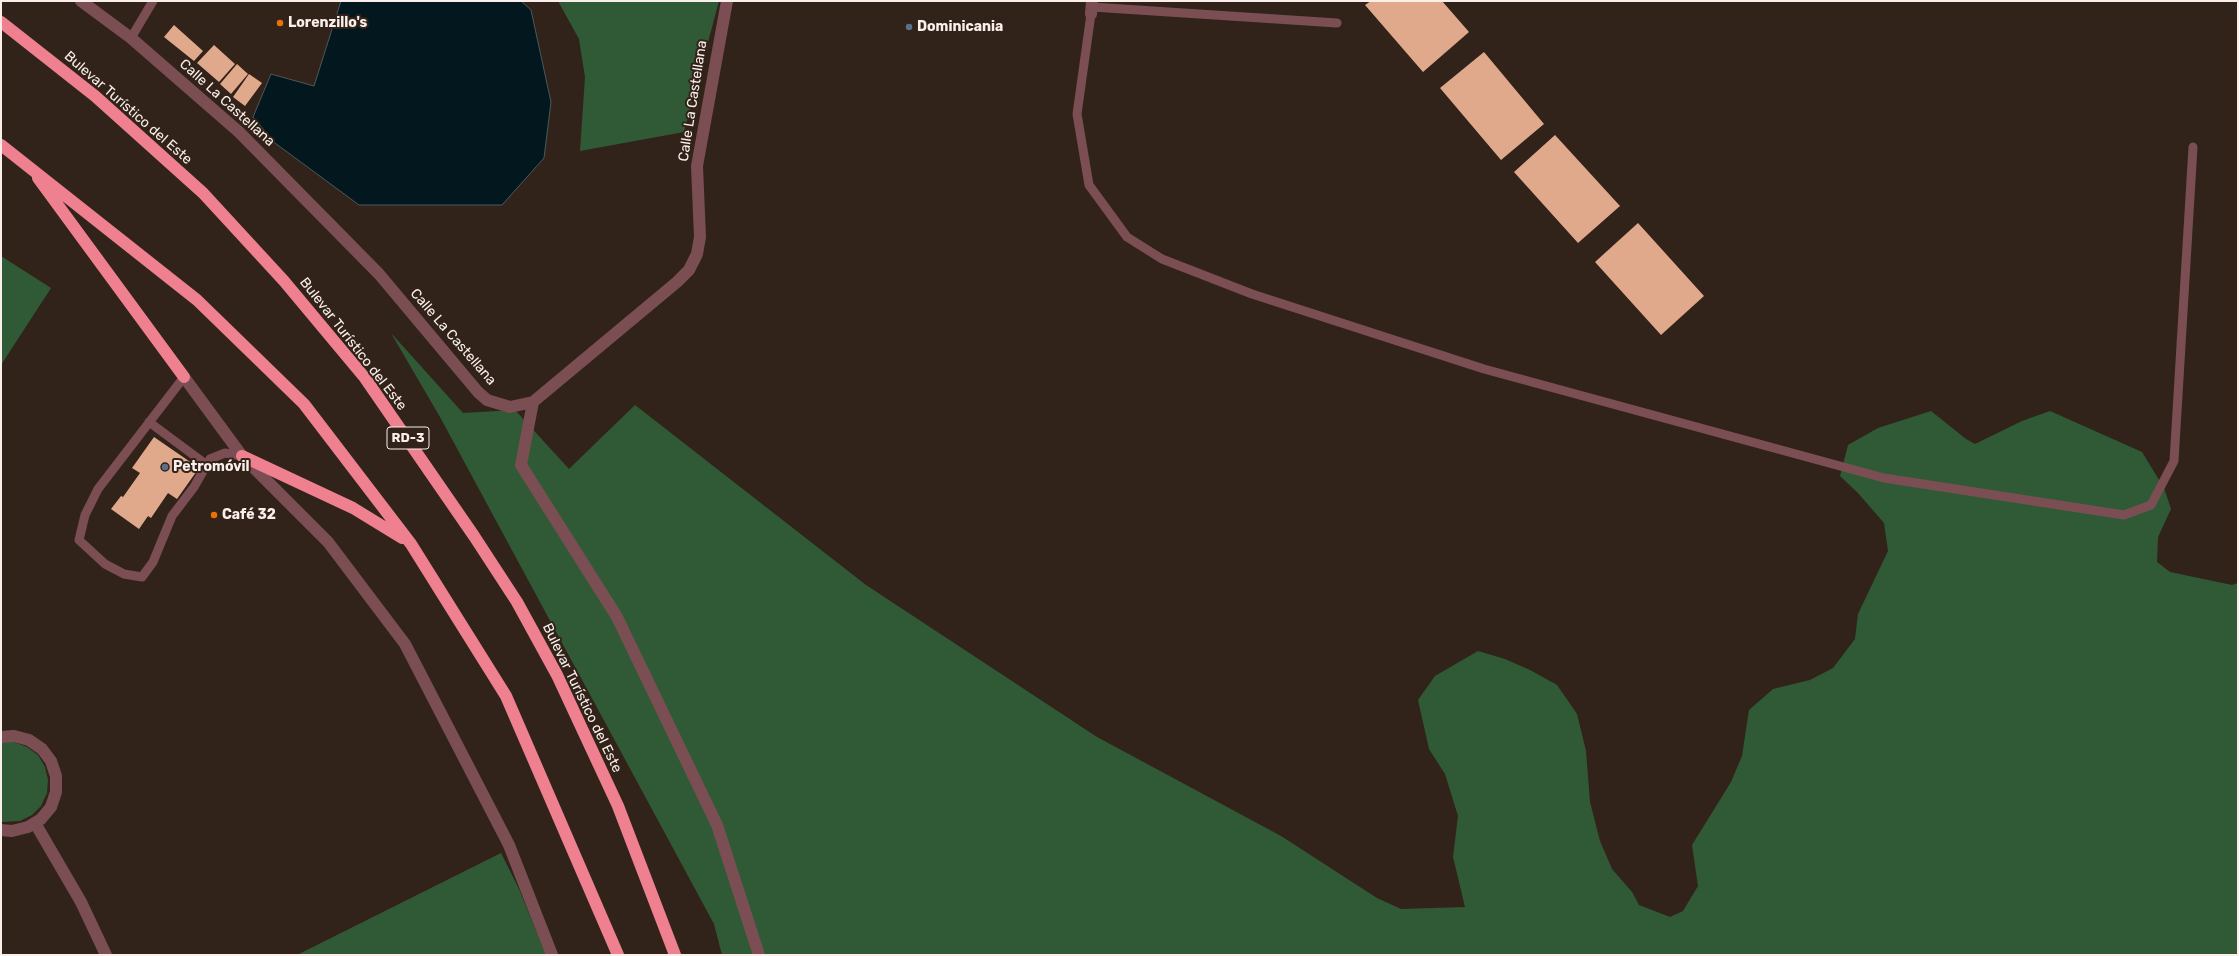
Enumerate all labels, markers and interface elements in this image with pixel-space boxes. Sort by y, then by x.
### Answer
place label: Lorenzillo's [288,15,367,31]
marker: Lorenzillo's [275,18,285,28]
place label: Dominicania [917,19,1003,35]
marker: Dominicania [904,22,914,32]
street label: Calle La Castellana [675,39,711,163]
street label: Bulevar Turístico del Este [61,48,195,168]
street label: Calle La Castellana [176,56,278,150]
street label: Bulevar Turístico del Este [296,274,410,414]
street label: Calle La Castellana [407,285,499,389]
road number: RD-3 [387,427,429,449]
place label: Petromóvil [173,459,249,475]
marker: Petromóvil [160,462,170,472]
place label: Café 32 [222,507,276,523]
marker: Café 32 [209,510,219,520]
street label: Bulevar Turístico del Este [539,621,625,775]

